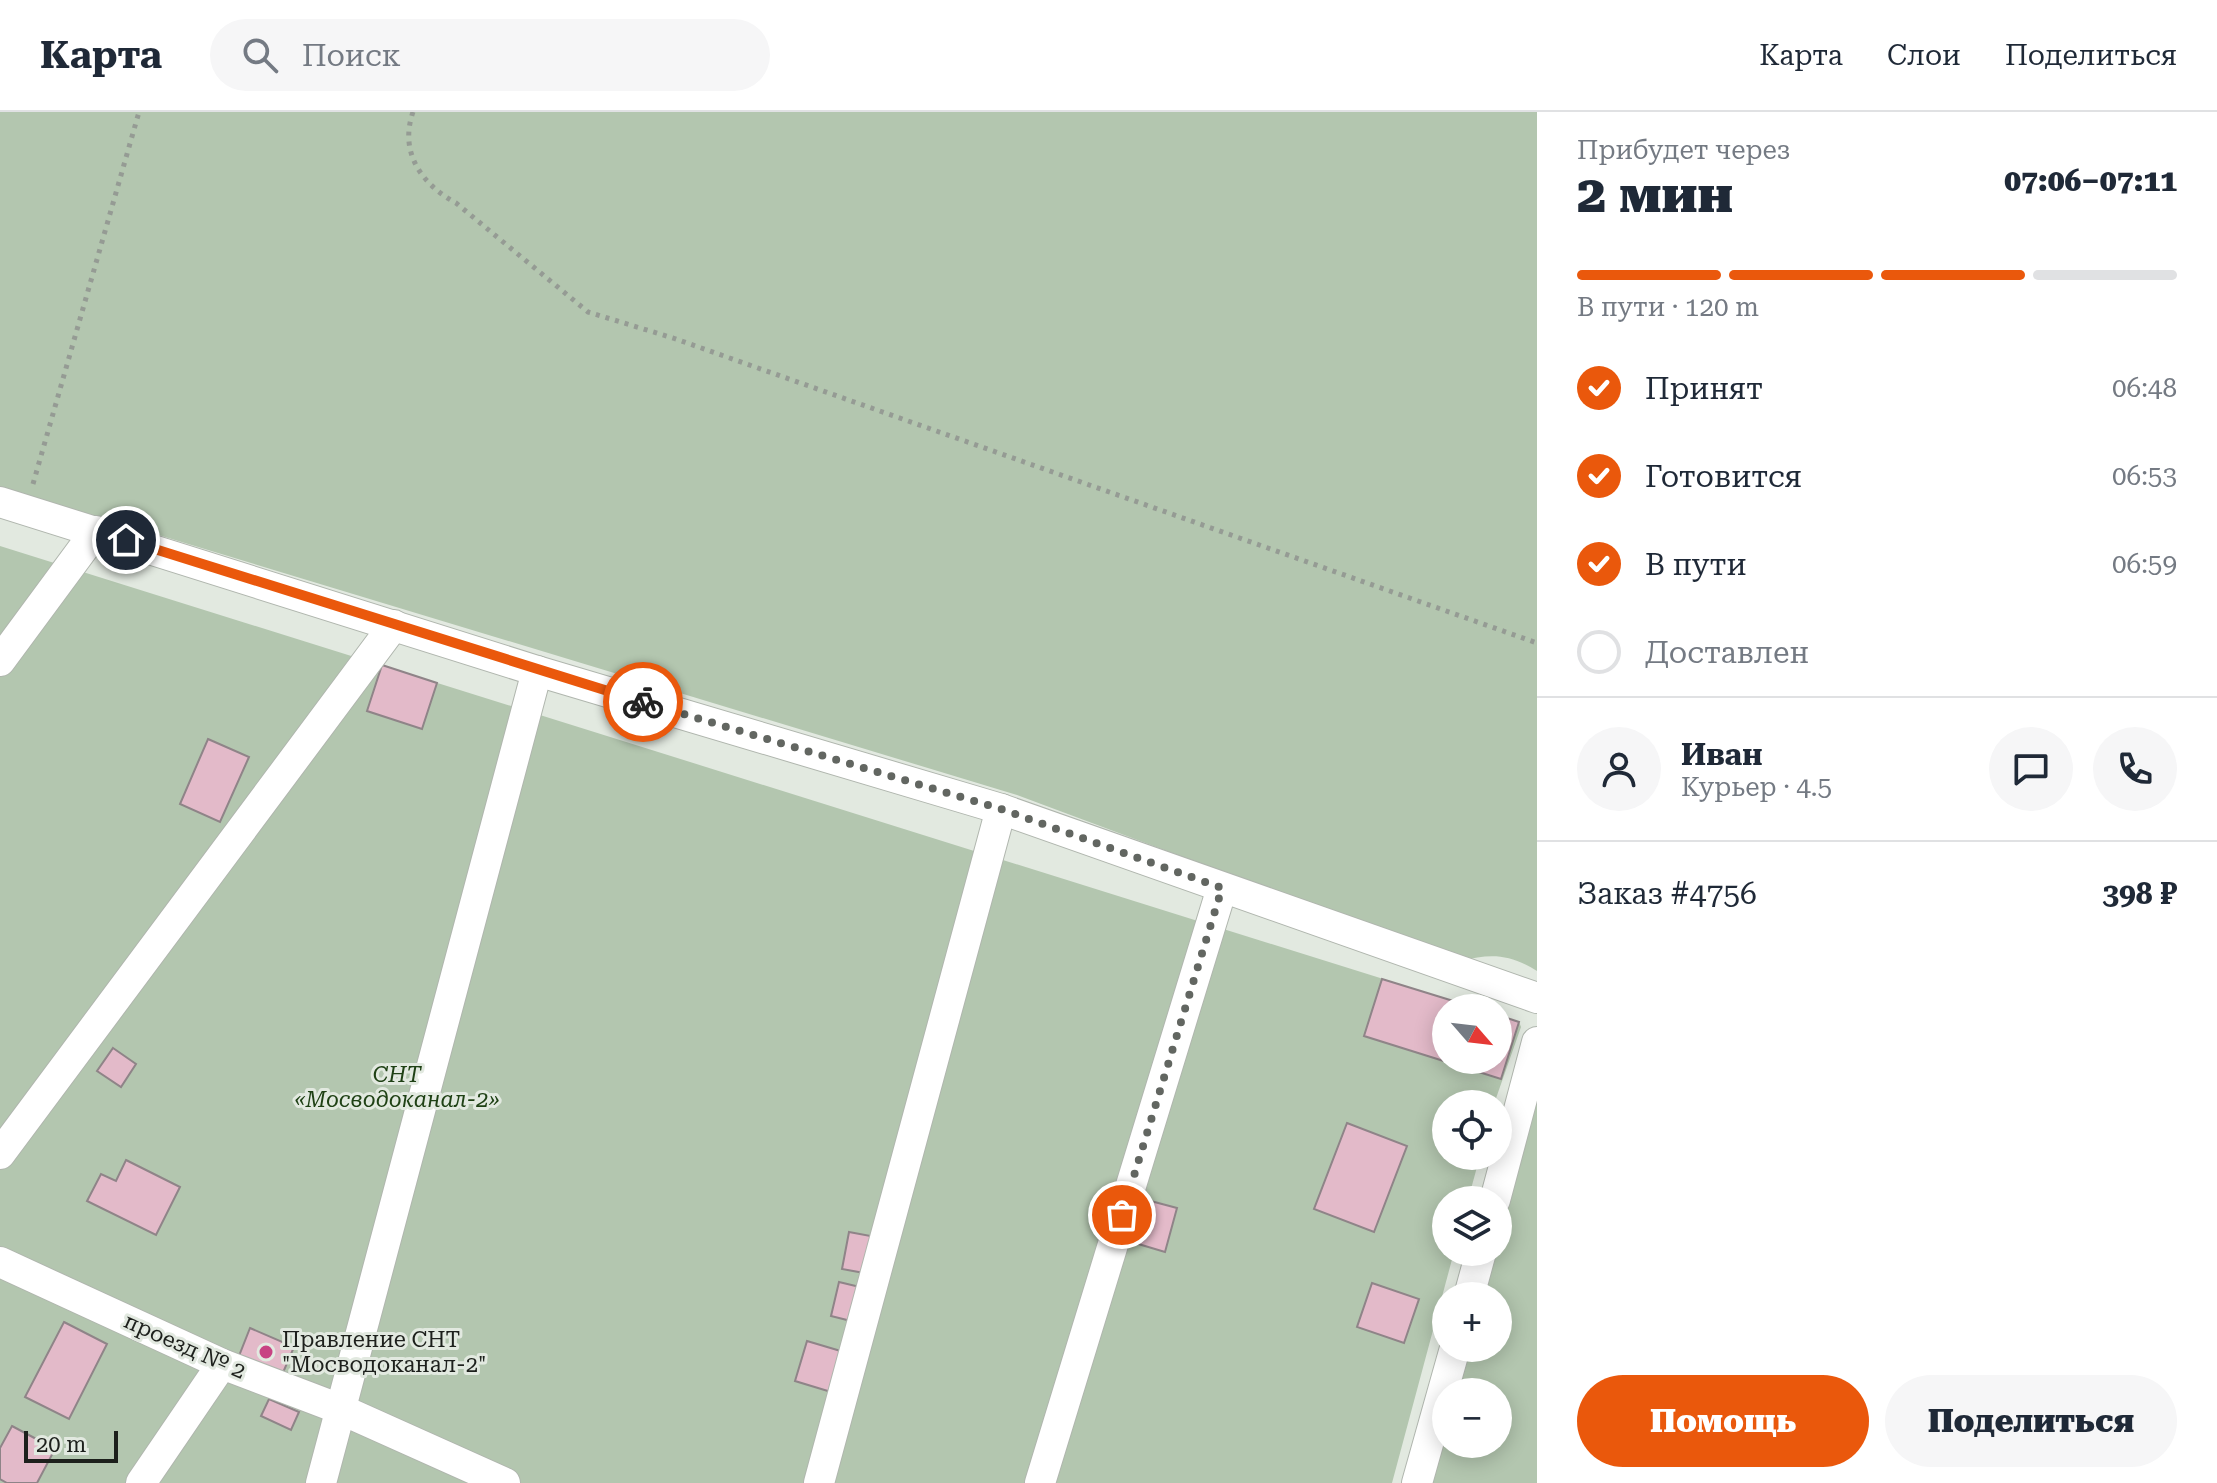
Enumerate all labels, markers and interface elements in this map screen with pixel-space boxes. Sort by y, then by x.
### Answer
search box [210,19,770,91]
text: Карта [40,33,162,77]
icon: search [238,33,282,77]
text: Поиск [302,38,401,73]
text: Карта [1759,39,1843,72]
text: Слои [1887,39,1961,72]
text: Поделиться [2005,39,2177,72]
text: Прибудет через [1577,135,1791,165]
text: 07:06–07:11 [2004,163,2177,198]
text: 2 мин [1577,164,1733,225]
text: В пути · 120 m [1577,292,1759,322]
icon: check [1577,366,1621,410]
text: Принят [1645,371,1763,406]
text: 06:48 [2112,373,2177,403]
icon: check [1577,454,1621,498]
text: Готовится [1645,459,1802,494]
text: 06:53 [2112,461,2177,491]
pin [92,506,160,574]
icon: home [104,518,148,562]
icon: check [1577,542,1621,586]
text: В пути [1645,547,1747,582]
text: 06:59 [2112,549,2177,579]
text: Доставлен [1645,635,1809,670]
courier [603,662,683,742]
icon: bike [621,680,665,724]
button: person [1577,727,1661,811]
button: chat [1989,727,2073,811]
button: phone [2093,727,2177,811]
text: Иван [1681,737,1762,772]
text: Курьер · 4.5 [1681,772,1832,802]
text: Заказ #4756 [1577,876,1757,911]
text: 398 ₽ [2102,876,2177,911]
north arrow [1432,994,1512,1074]
map controls [1432,994,1512,1458]
park label: СНТ «Мосводоканал-2» [295,1062,500,1112]
button: locate [1432,1090,1512,1170]
pin [1088,1181,1156,1249]
button: layers [1432,1186,1512,1266]
icon: bag [1100,1193,1144,1237]
button: + [1432,1282,1512,1362]
street label: проезд № 2 [120,1308,250,1384]
place label: Правление СНТ "Мосводоканал-2" [282,1327,486,1377]
marker: Правление СНТ "Мосводоканал-2" [257,1343,275,1361]
button: Помощь [1577,1375,1869,1467]
button: Поделиться [1885,1375,2177,1467]
button: − [1432,1378,1512,1458]
scale bar [24,1427,118,1463]
text: 20 m [36,1432,86,1457]

